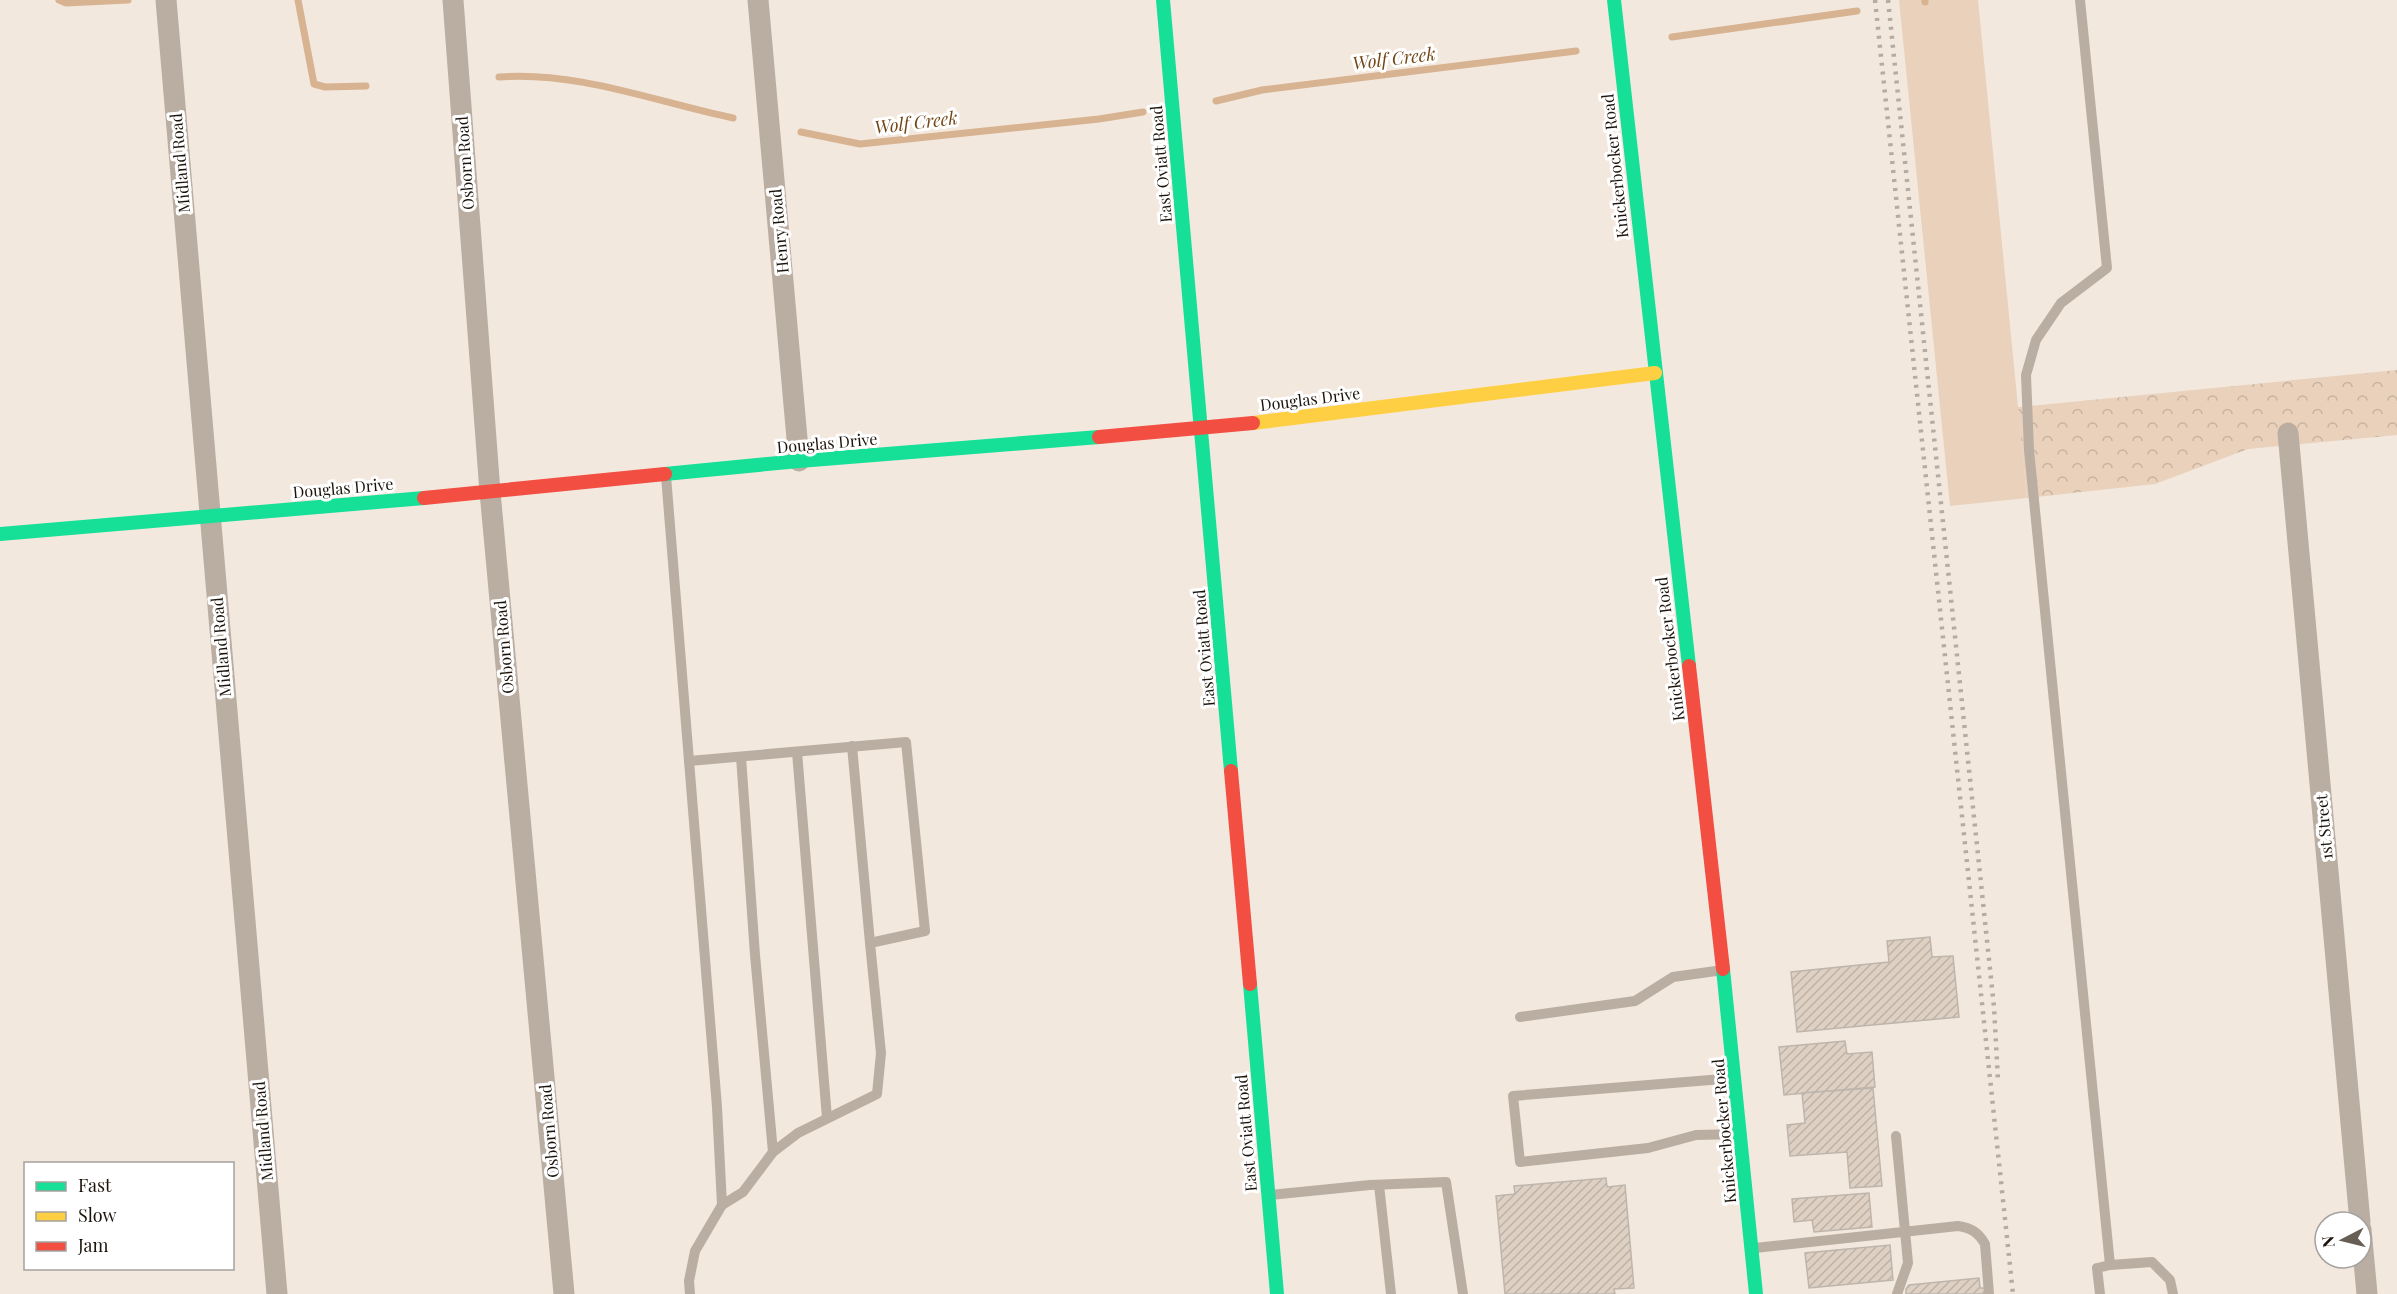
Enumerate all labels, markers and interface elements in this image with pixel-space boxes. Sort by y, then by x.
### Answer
water label: Wolf Creek [1351,41,1437,75]
street label: Knickerbocker Road [1596,93,1633,239]
water label: Wolf Creek [873,105,959,139]
street label: East Oviatt Road [1145,105,1176,223]
street label: Midland Road [165,112,194,214]
street label: Osborn Road [451,115,478,211]
street label: Henry Road [764,188,793,274]
street label: Douglas Drive [1259,382,1361,415]
street label: Douglas Drive [776,428,878,457]
street label: Douglas Drive [292,473,394,502]
street label: Knickerbocker Road [1650,576,1689,722]
street label: East Oviatt Road [1188,589,1219,707]
street label: Midland Road [206,596,235,698]
street label: Osborn Road [489,599,518,695]
street label: 1st Street [2310,793,2337,861]
street label: Knickerbocker Road [1707,1058,1740,1204]
street label: East Oviatt Road [1230,1074,1261,1192]
street label: Midland Road [248,1080,277,1182]
street label: Osborn Road [534,1083,563,1179]
legend [24,1162,234,1270]
text: Fast [78,1173,112,1197]
text: Slow [78,1203,116,1227]
north arrow [2313,1210,2373,1270]
text: Jam [77,1233,108,1257]
text: N [2316,1234,2339,1249]

